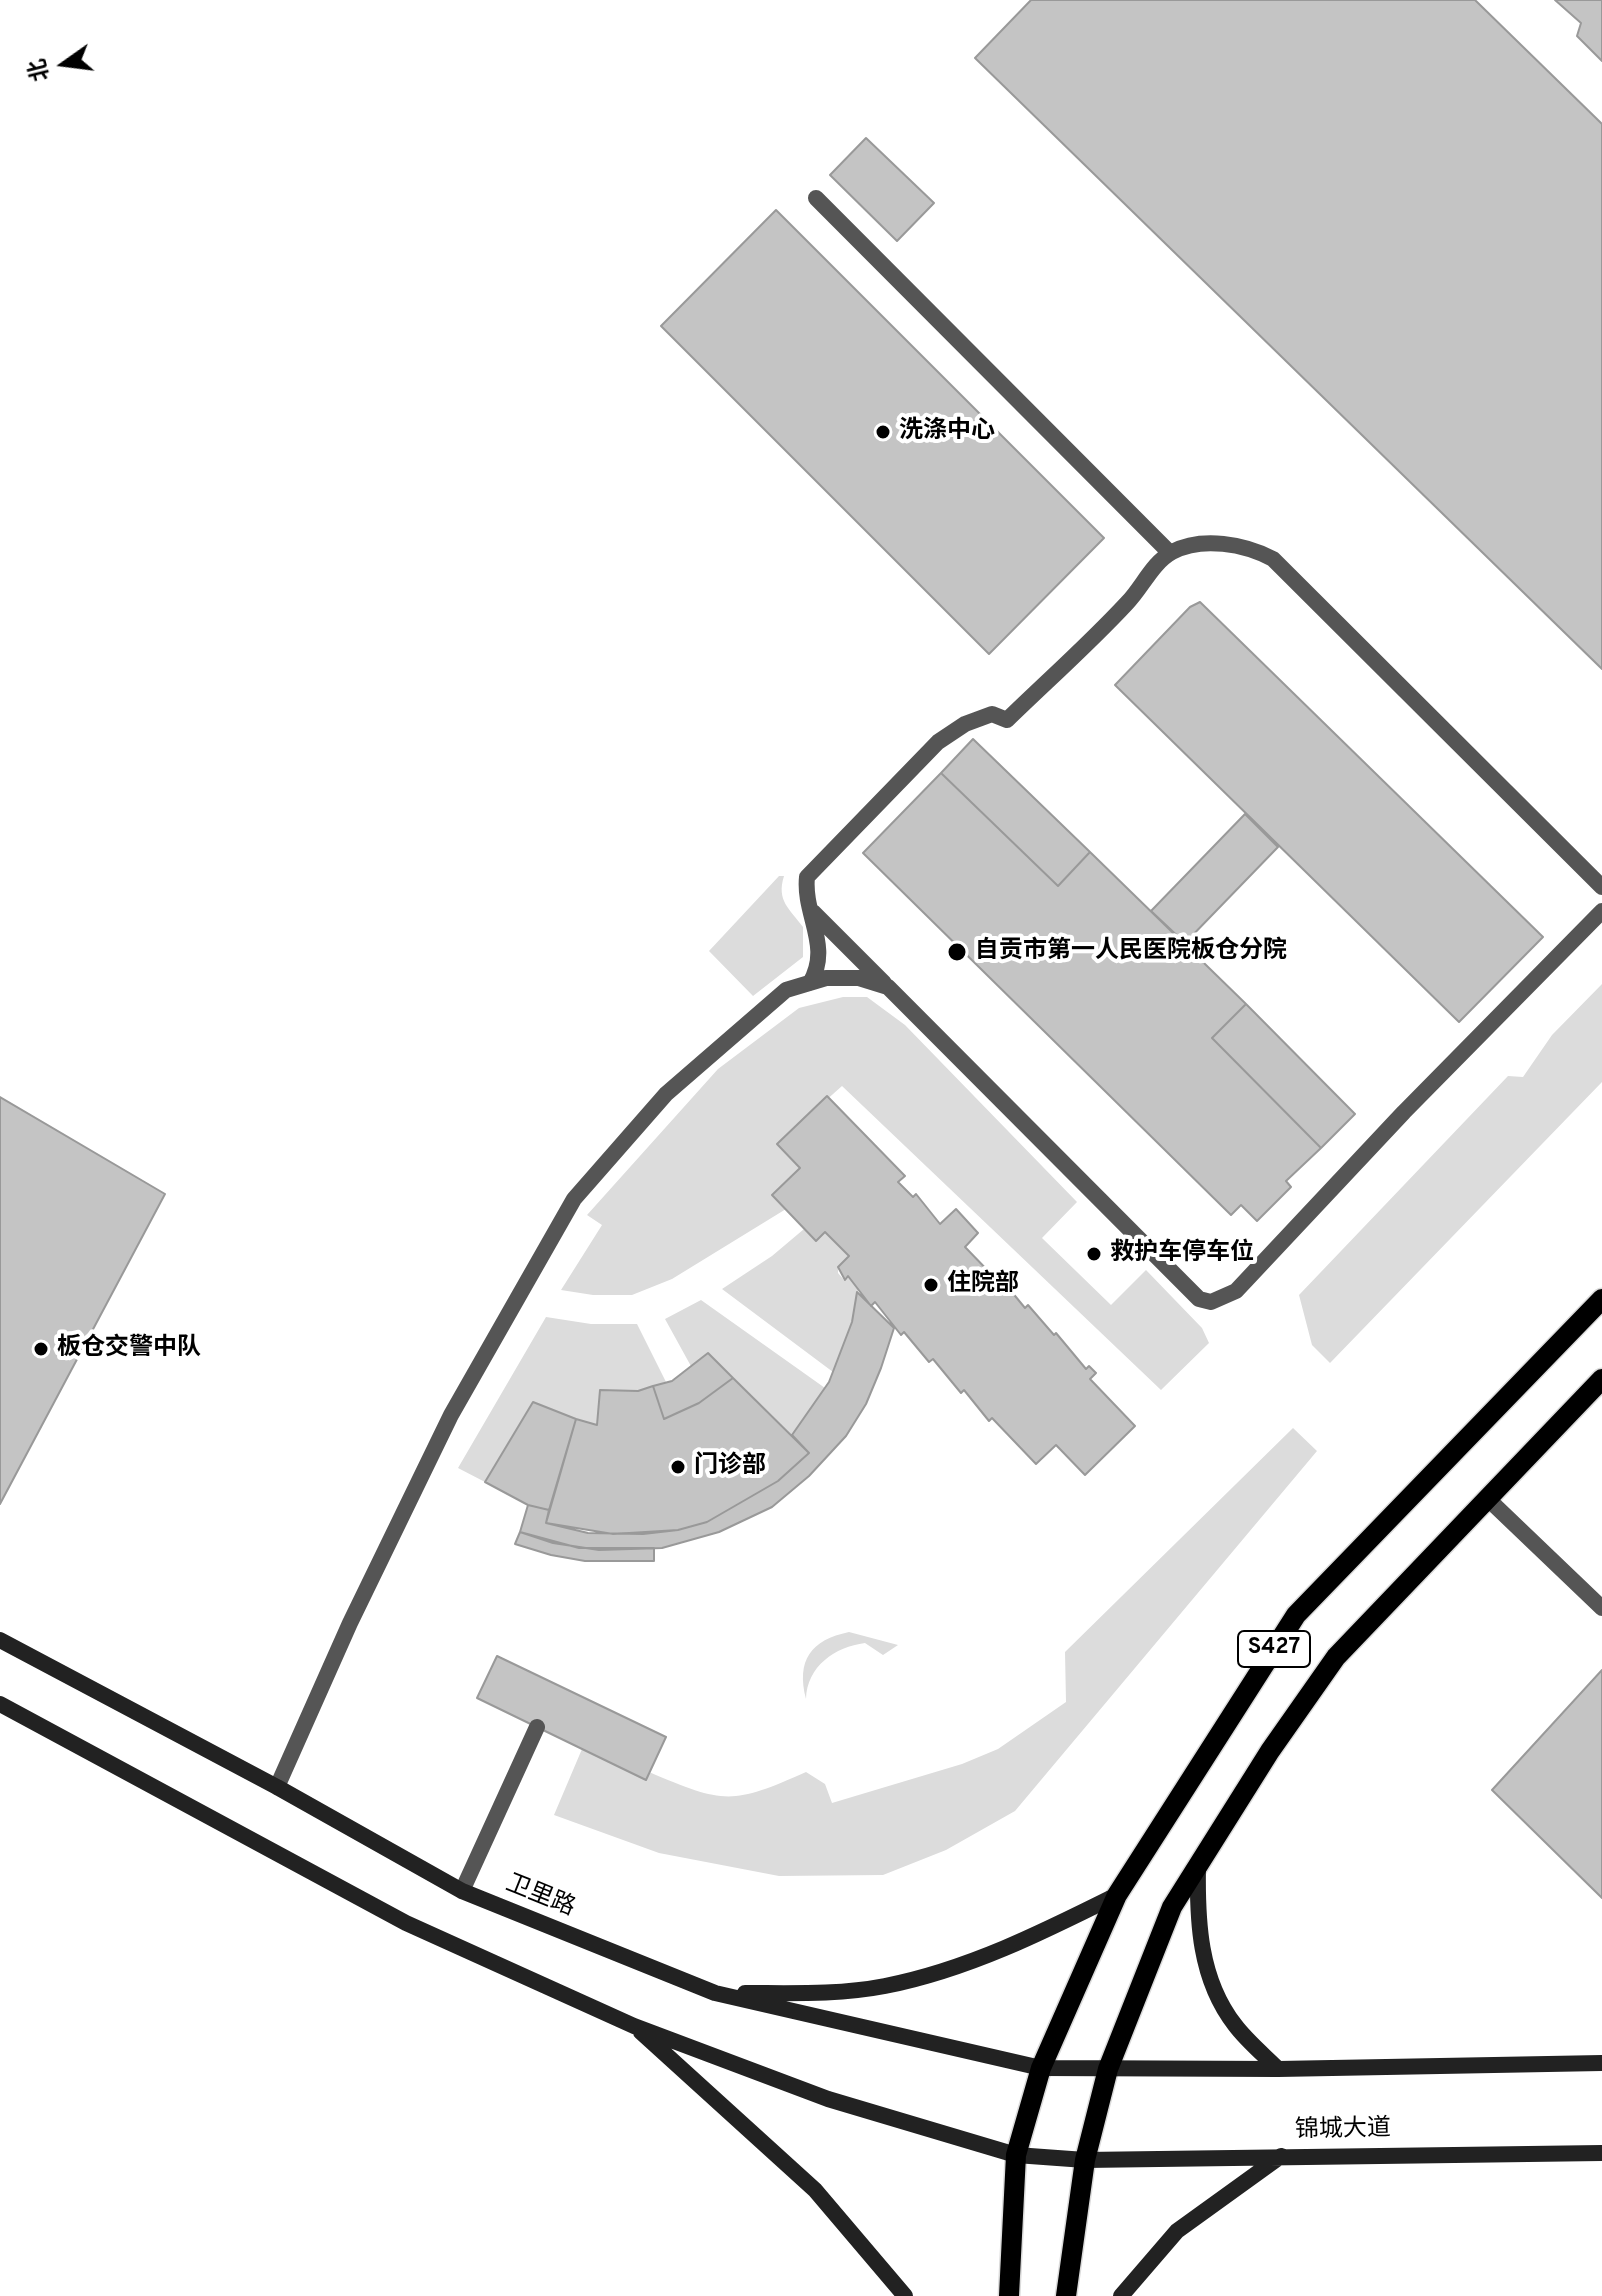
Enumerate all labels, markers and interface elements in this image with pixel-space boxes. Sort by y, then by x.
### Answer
north arrow [24,24,104,104]
text: 北 [24,56,56,84]
place label: 洗涤中心 [899,418,995,446]
marker: 洗涤中心 [874,423,892,441]
place label: 自贡市第一人民医院板仓分院 [975,938,1287,966]
marker: 自贡市第一人民医院板仓分院 [946,941,968,963]
place label: 救护车停车位 [1110,1240,1254,1268]
marker: 救护车停车位 [1085,1245,1103,1263]
place label: 住院部 [947,1271,1019,1299]
marker: 住院部 [922,1276,940,1294]
place label: 板仓交警中队 [57,1335,201,1363]
marker: 板仓交警中队 [32,1340,50,1358]
place label: 门诊部 [694,1453,766,1481]
marker: 门诊部 [669,1458,687,1476]
road number: S427 [1238,1631,1310,1667]
street label: 卫里路 [501,1870,579,1924]
street label: 锦城大道 [1295,2116,1391,2146]

